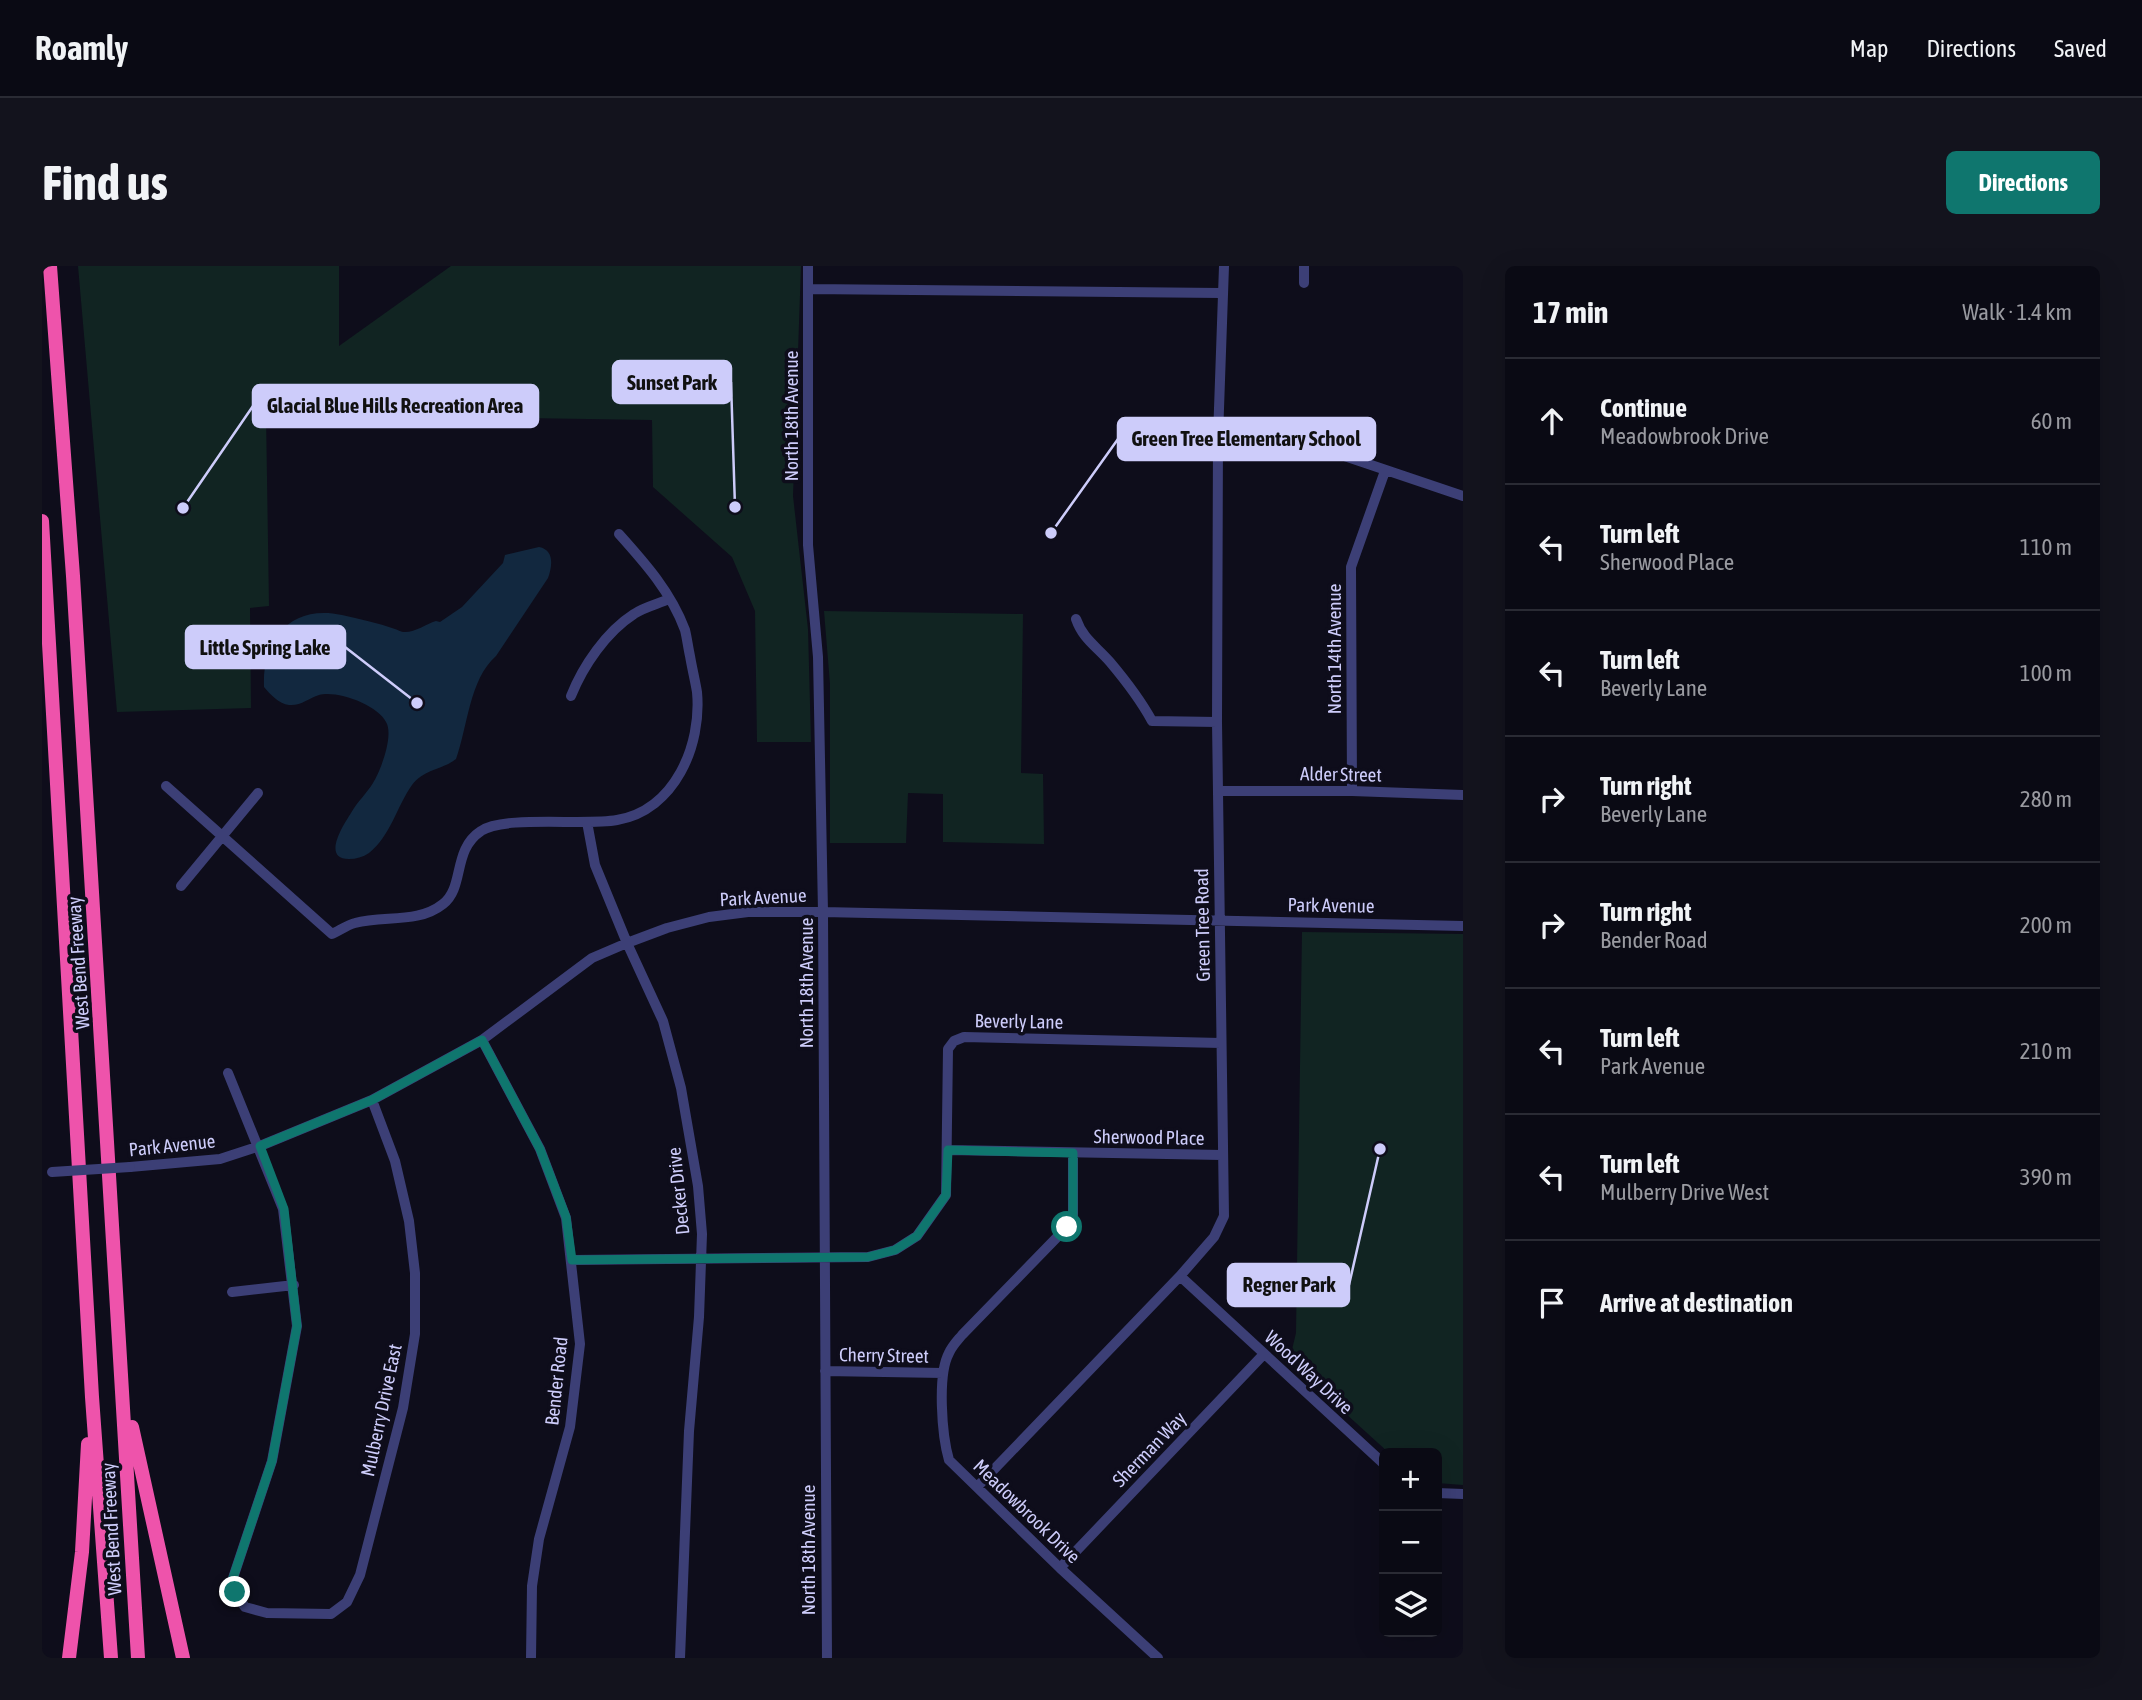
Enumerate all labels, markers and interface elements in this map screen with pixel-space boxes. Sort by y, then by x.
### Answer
text: Roamly [35,29,128,67]
text: Map [1850,35,1888,62]
text: Directions [1926,35,2016,62]
text: Saved [2054,35,2107,62]
button: Directions [1946,151,2100,214]
text: Find us [42,154,168,210]
text: 17 min [1533,295,1608,329]
text: Walk · 1.4 km [1962,299,2072,325]
street label: North 18th Avenue [780,351,802,481]
callout: Sunset Park [613,361,731,403]
text: Sunset Park [627,370,718,394]
callout: Glacial Blue Hills Recreation Area [253,385,538,427]
text: Glacial Blue Hills Recreation Area [267,393,524,417]
text: Continue [1600,393,1687,423]
icon: ahead [1533,402,1571,440]
text: 60 m [2031,408,2072,434]
callout: Green Tree Elementary School [1118,418,1375,460]
text: Meadowbrook Drive [1600,423,1769,449]
text: Green Tree Elementary School [1131,426,1361,450]
text: Turn left [1600,519,1680,549]
icon: left [1533,528,1571,566]
text: 110 m [2020,534,2072,560]
text: Sherwood Place [1600,549,1734,575]
street label: North 14th Avenue [1323,584,1345,714]
callout: Little Spring Lake [186,626,345,668]
text: Little Spring Lake [200,635,330,659]
text: Turn left [1600,645,1680,675]
icon: left [1533,654,1571,692]
text: 100 m [2020,660,2072,686]
text: Beverly Lane [1600,675,1707,701]
street label: Alder Street [1300,762,1382,786]
text: Turn right [1600,771,1691,801]
icon: right [1533,780,1571,818]
text: 280 m [2020,786,2072,812]
text: Beverly Lane [1600,801,1707,827]
street label: Green Tree Road [1190,868,1214,982]
street label: Park Avenue [719,884,807,910]
street label: Park Avenue [1287,893,1375,917]
street label: West Bend Freeway [62,896,94,1030]
text: Turn right [1600,897,1691,927]
icon: right [1533,906,1571,944]
text: 200 m [2020,912,2072,938]
street label: North 18th Avenue [795,918,817,1048]
text: Bender Road [1600,927,1708,953]
street label: Beverly Lane [975,1009,1063,1033]
text: Turn left [1600,1023,1680,1053]
icon: left [1533,1032,1571,1070]
text: 210 m [2020,1038,2072,1064]
text: Park Avenue [1600,1053,1705,1079]
street label: Sherwood Place [1093,1125,1205,1149]
street label: Park Avenue [128,1130,216,1160]
street label: Decker Drive [662,1146,694,1236]
text: Turn left [1600,1149,1680,1179]
icon: left [1533,1158,1571,1196]
text: 390 m [2020,1164,2072,1190]
text: Mulberry Drive West [1600,1179,1769,1205]
route start [1051,1211,1082,1242]
callout: Regner Park [1228,1264,1349,1306]
text: Regner Park [1243,1272,1336,1296]
icon: arrive [1533,1284,1571,1322]
text: Arrive at destination [1600,1288,1793,1318]
street label: Wood Way Drive [1261,1326,1357,1418]
street label: Bender Road [540,1336,572,1426]
street label: Mulberry Drive East [356,1342,406,1478]
street label: Cherry Street [839,1343,929,1367]
street label: Sherman Way [1108,1407,1190,1491]
map controls [1379,1448,1442,1637]
button: + [1379,1448,1442,1511]
street label: Meadowbrook Drive [969,1455,1085,1567]
street label: West Bend Freeway [97,1462,125,1596]
street label: North 18th Avenue [797,1485,819,1615]
button: − [1379,1511,1442,1574]
button: layers [1379,1574,1442,1637]
route end [219,1576,250,1607]

